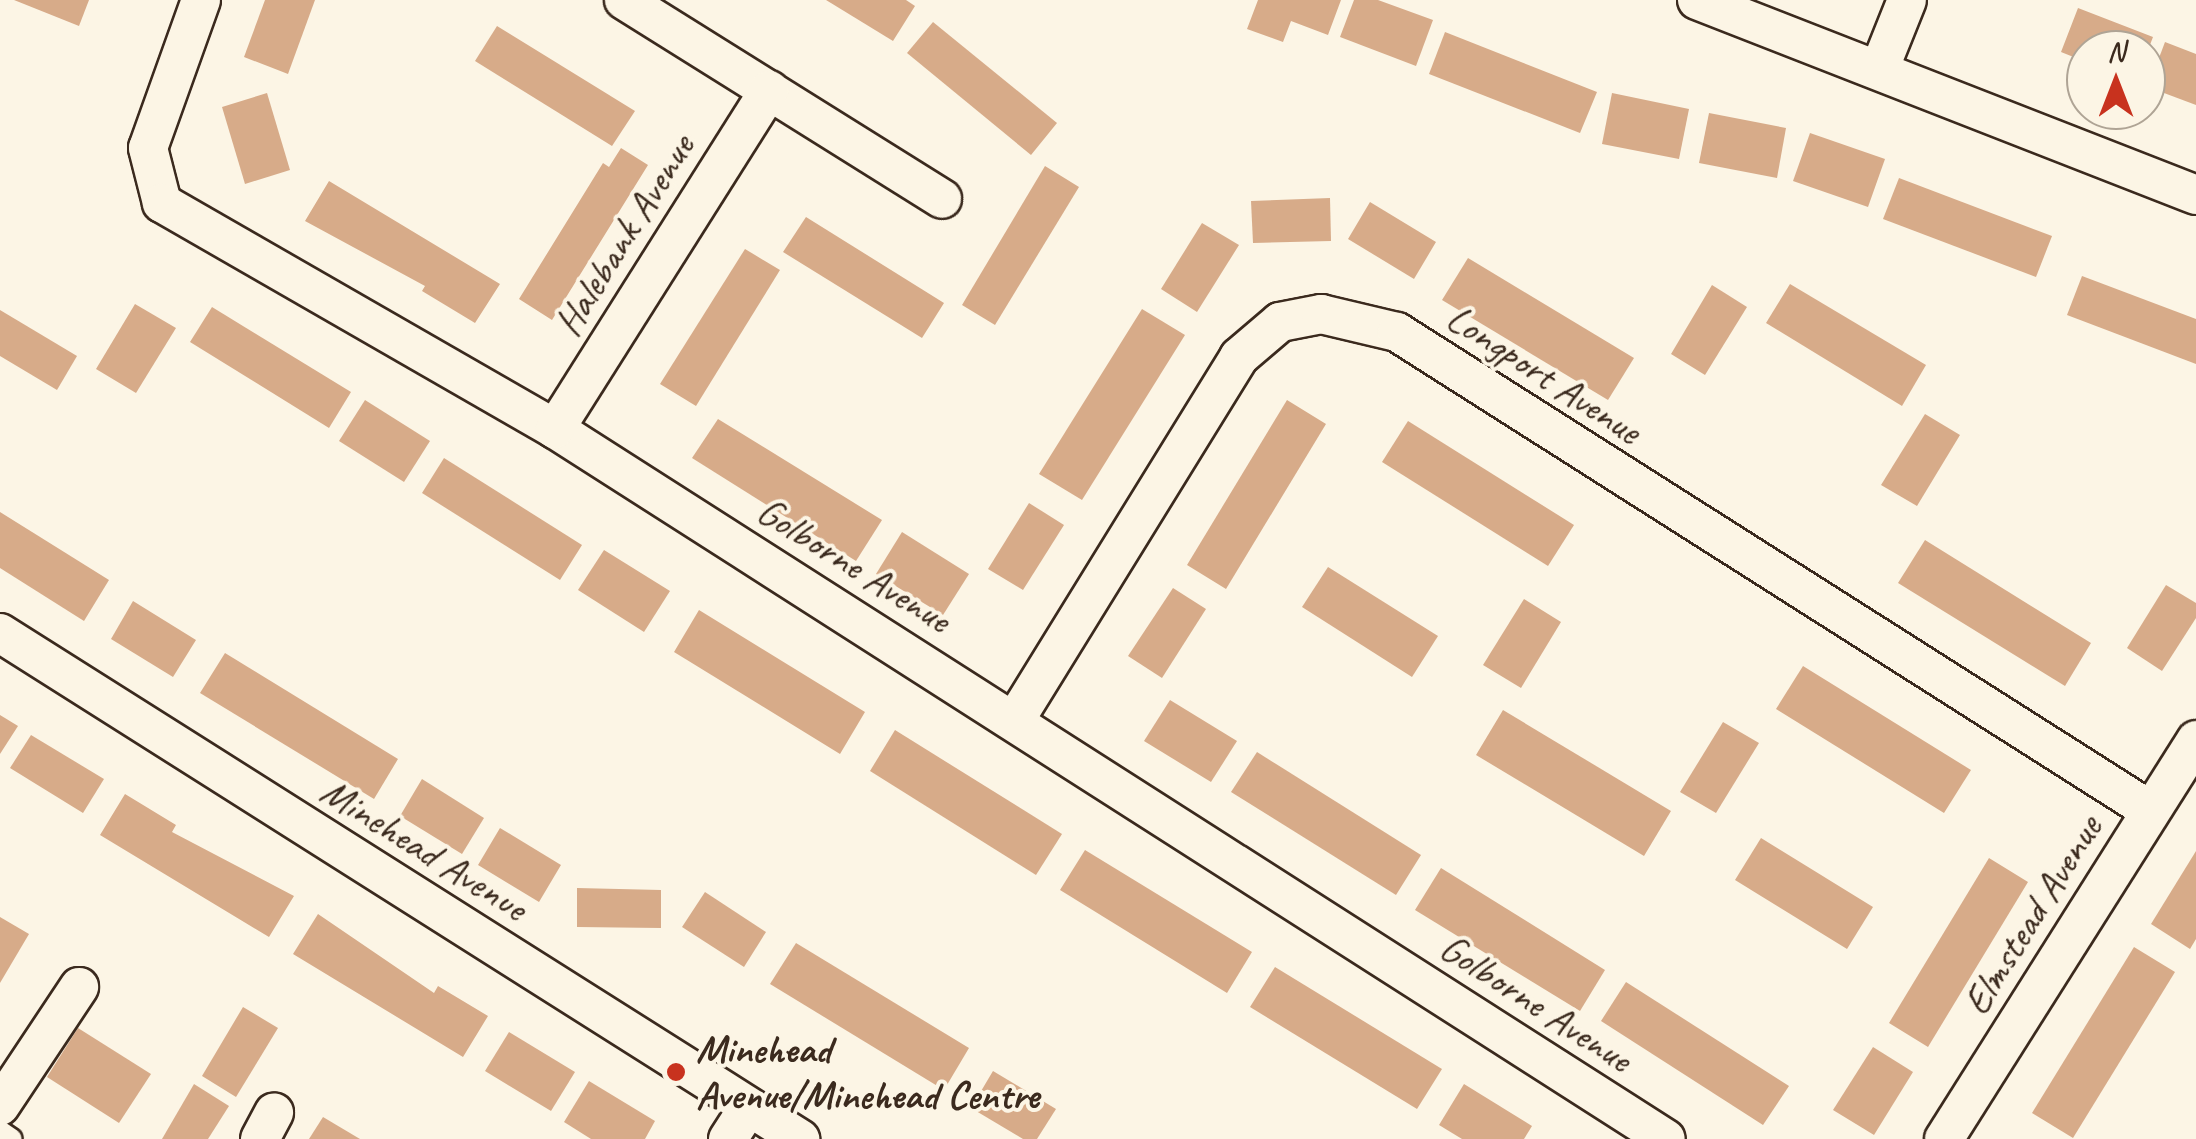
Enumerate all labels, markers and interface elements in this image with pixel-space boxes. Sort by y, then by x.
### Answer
north arrow [2066,30,2166,130]
text: N [2107,34,2125,69]
street label: Halebank Avenue [543,126,705,344]
street label: Longport Avenue [1438,293,1650,455]
street label: Golborne Avenue [748,487,960,643]
street label: Minehead Avenue [312,767,536,931]
street label: Elmstead Avenue [1952,807,2112,1023]
street label: Golborne Avenue [1431,923,1641,1083]
place label: Minehead Avenue/Minehead Centre [696,1025,1039,1119]
marker: Minehead Avenue/Minehead Centre [665,1061,687,1083]

